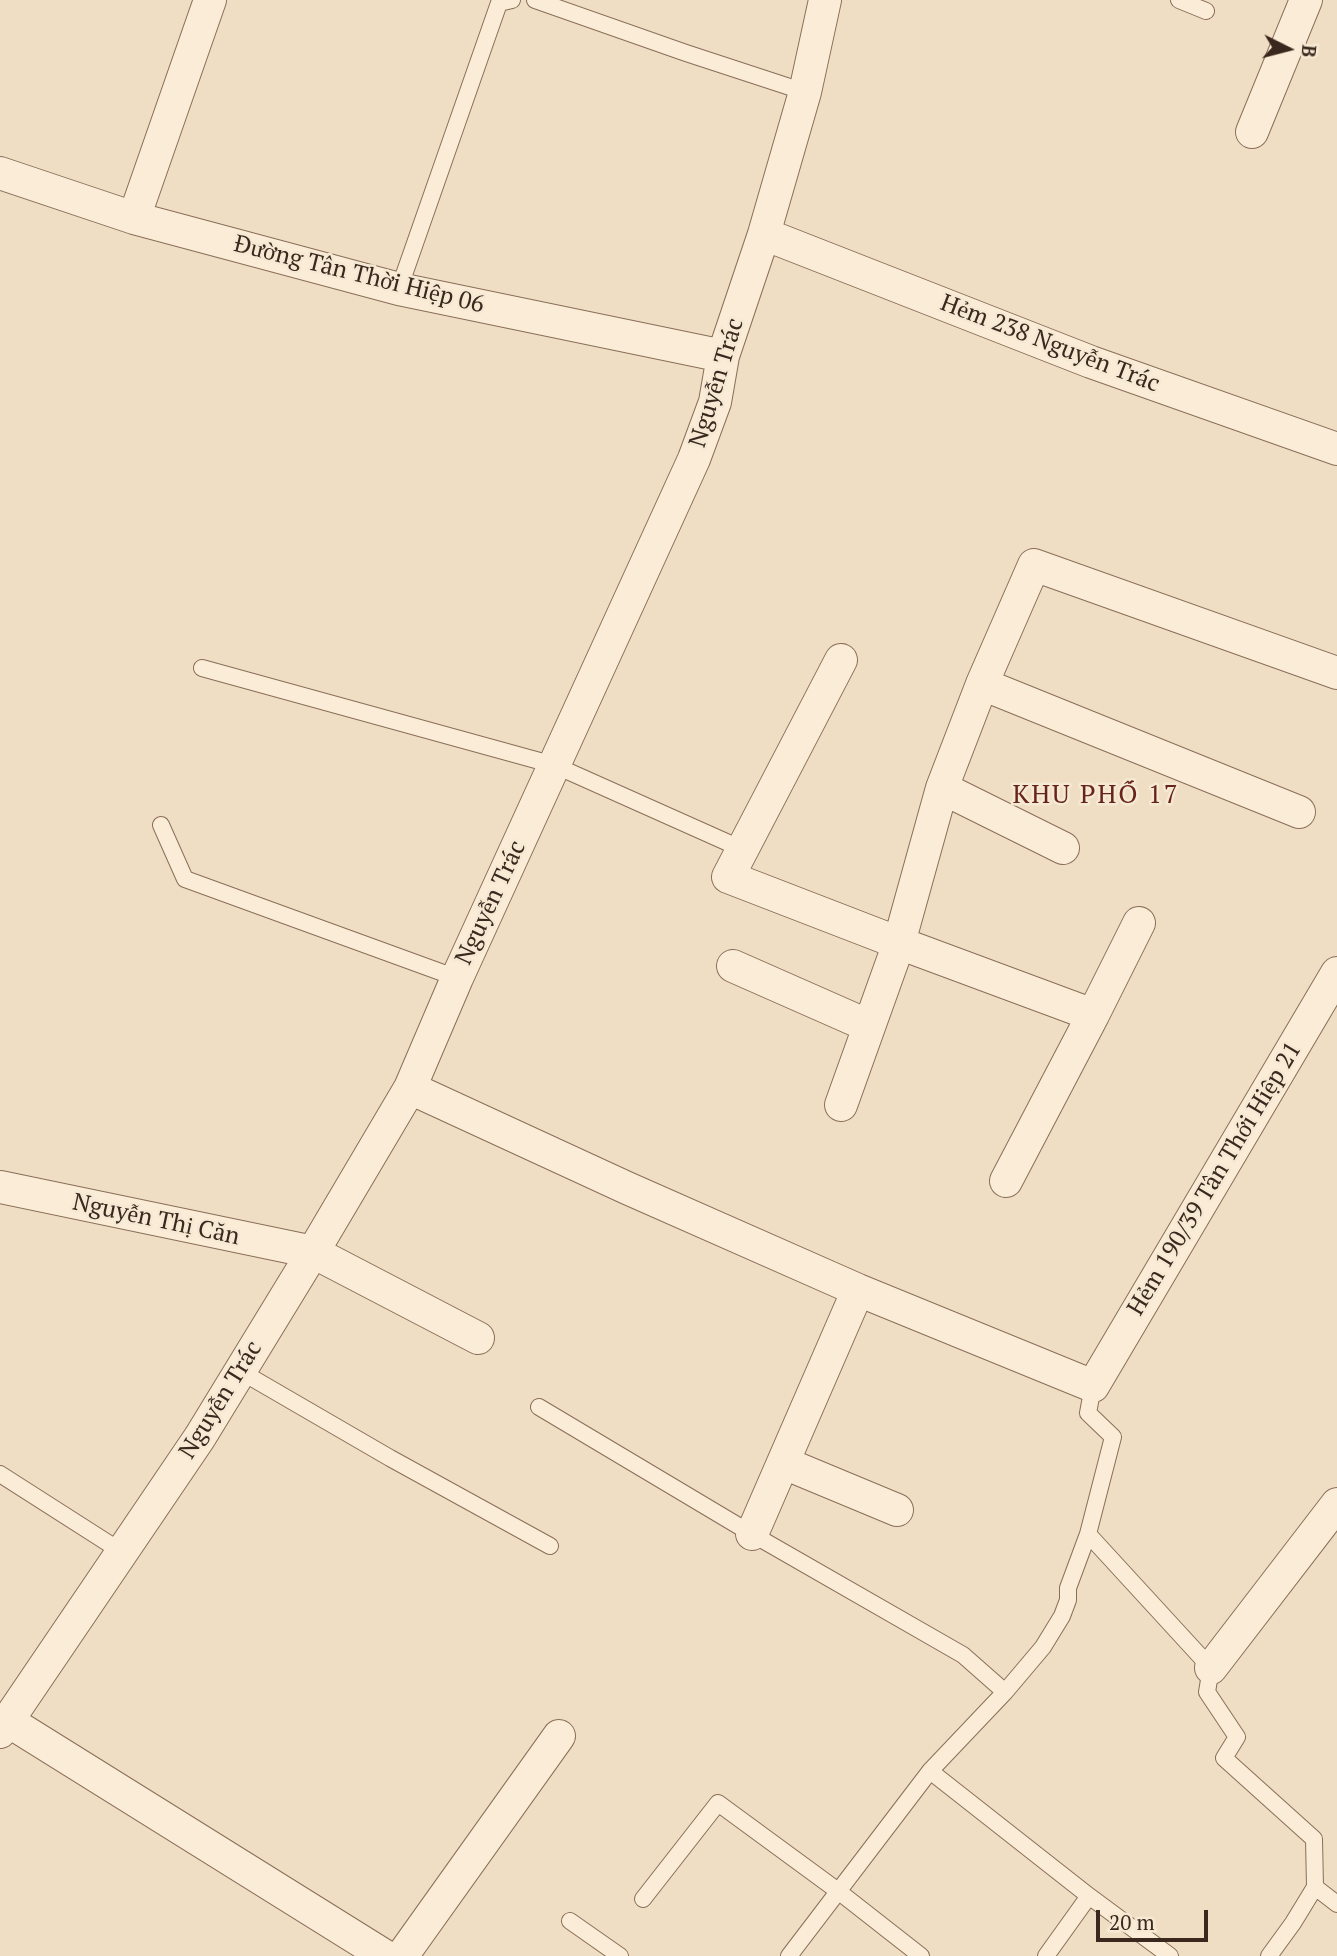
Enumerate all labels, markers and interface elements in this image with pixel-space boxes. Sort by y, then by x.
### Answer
north arrow [1253,14,1323,84]
text: B [1296,44,1322,59]
street label: Đường Tân Thời Hiệp 06 [231,230,487,320]
street label: Hẻm 238 Nguyễn Trác [936,289,1164,399]
street label: Nguyễn Trác [684,315,750,451]
district label: KHU PHỐ 17 [1014,780,1178,812]
street label: Nguyễn Trác [450,836,532,970]
street label: Hẻm 190/39 Tân Thới Hiệp 21 [1122,1037,1308,1321]
street label: Nguyễn Thị Căn [70,1188,242,1252]
street label: Nguyễn Trác [173,1336,269,1464]
scale bar [1099,1896,1211,1940]
text: 20 m [1109,1908,1155,1936]

